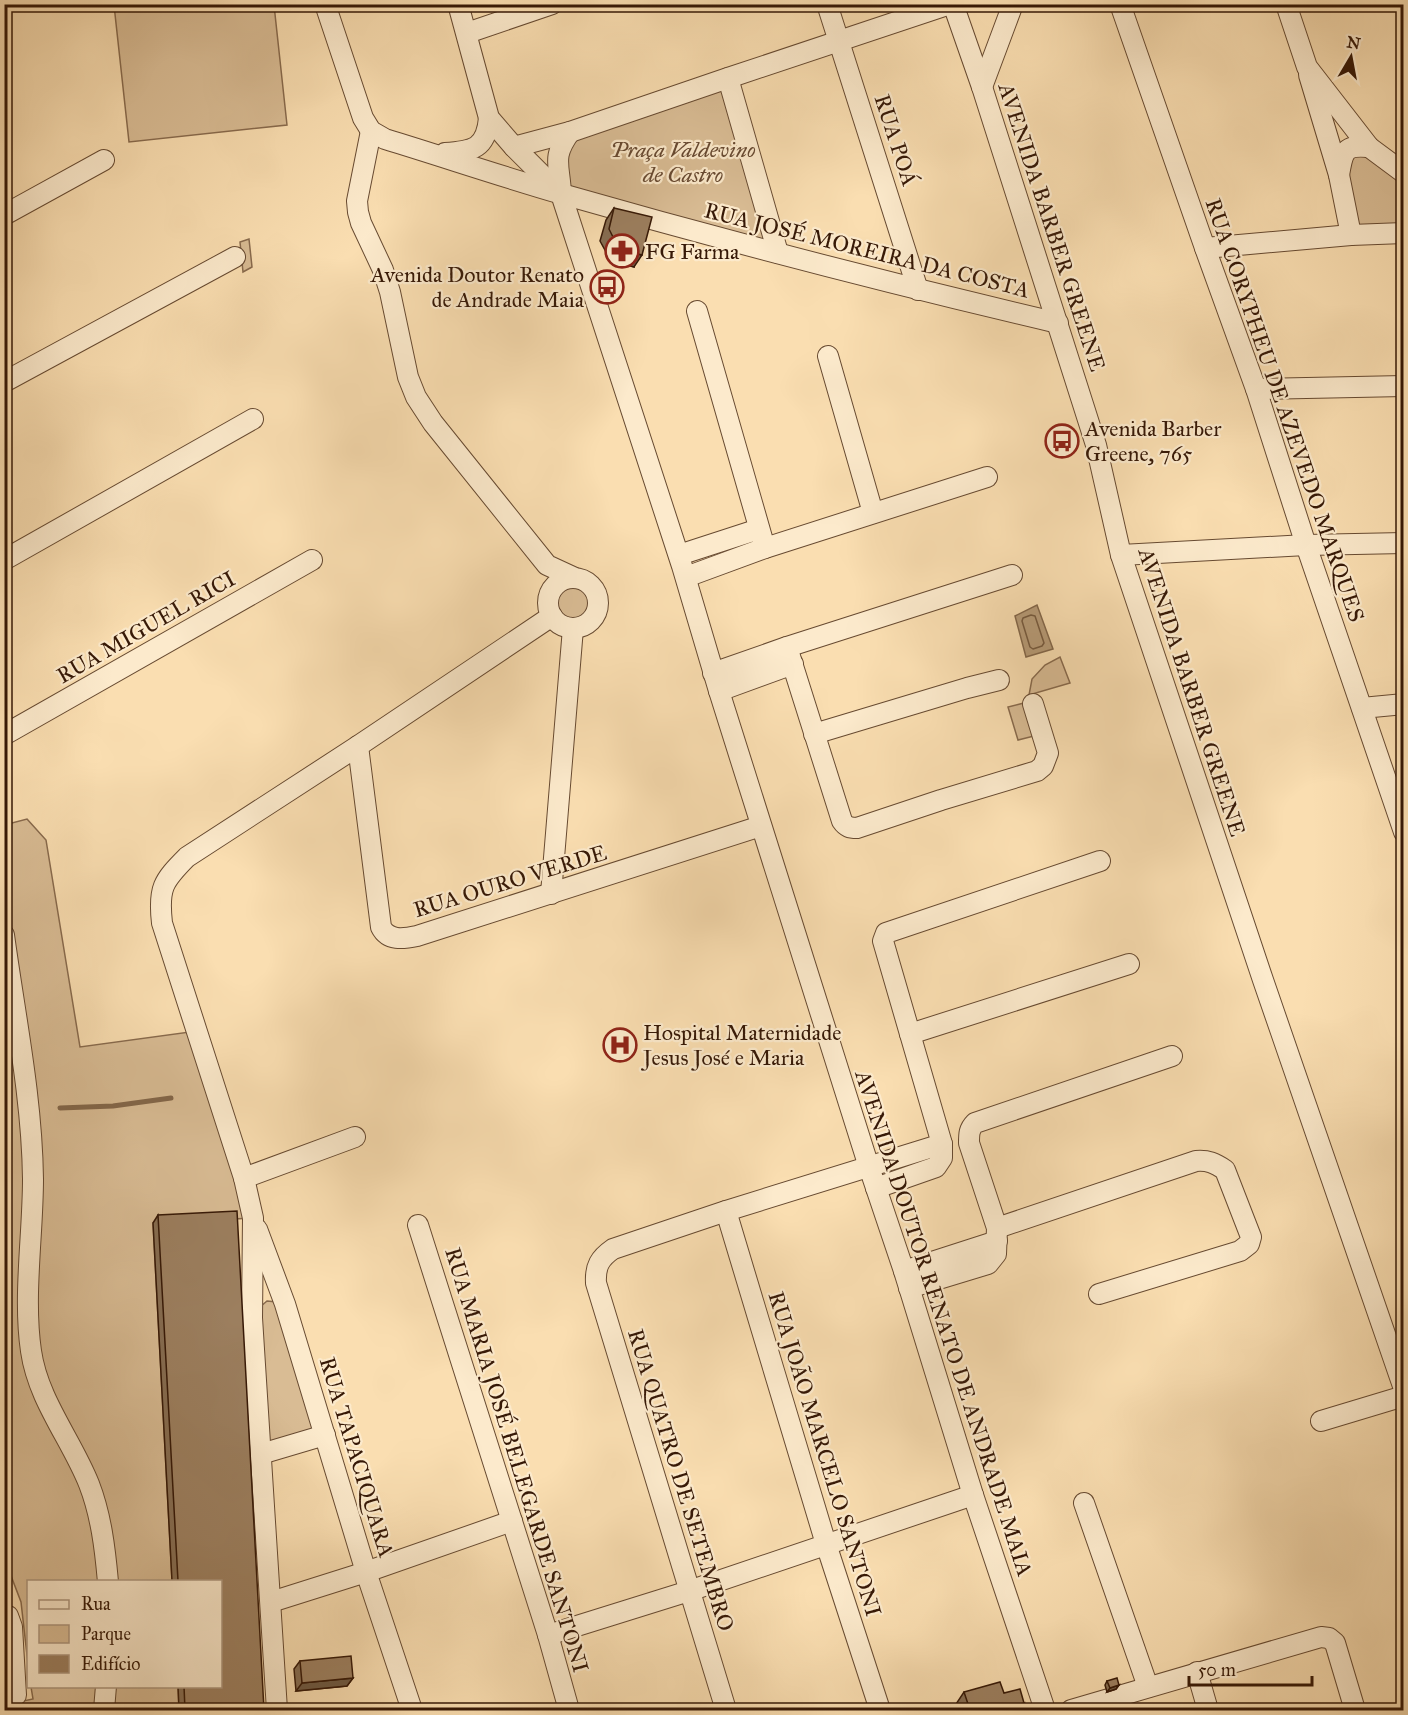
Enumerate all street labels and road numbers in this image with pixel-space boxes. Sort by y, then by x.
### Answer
street label: AVENIDA BARBER GREENE [992,79,1111,375]
street label: RUA POÁ [869,91,924,189]
street label: RUA CORYPHEU DE AZEVEDO MARQUES [1200,195,1370,625]
street label: RUA JOSÉ MOREIRA DA COSTA [701,196,1033,304]
street label: AVENIDA BARBER GREENE [1132,544,1251,840]
street label: RUA MIGUEL RICI [52,565,240,689]
street label: RUA OURO VERDE [410,839,610,923]
street label: AVENIDA DOUTOR RENATO DE ANDRADE MAIA [849,1066,1039,1580]
street label: RUA MARIA JOSÉ BELEGARDE SANTONI [439,1244,595,1676]
street label: RUA JOÃO MARCELO SANTONI [763,1288,887,1620]
street label: RUA QUATRO DE SETEMBRO [622,1326,740,1634]
street label: RUA TAPACIQUARA [314,1354,400,1561]

